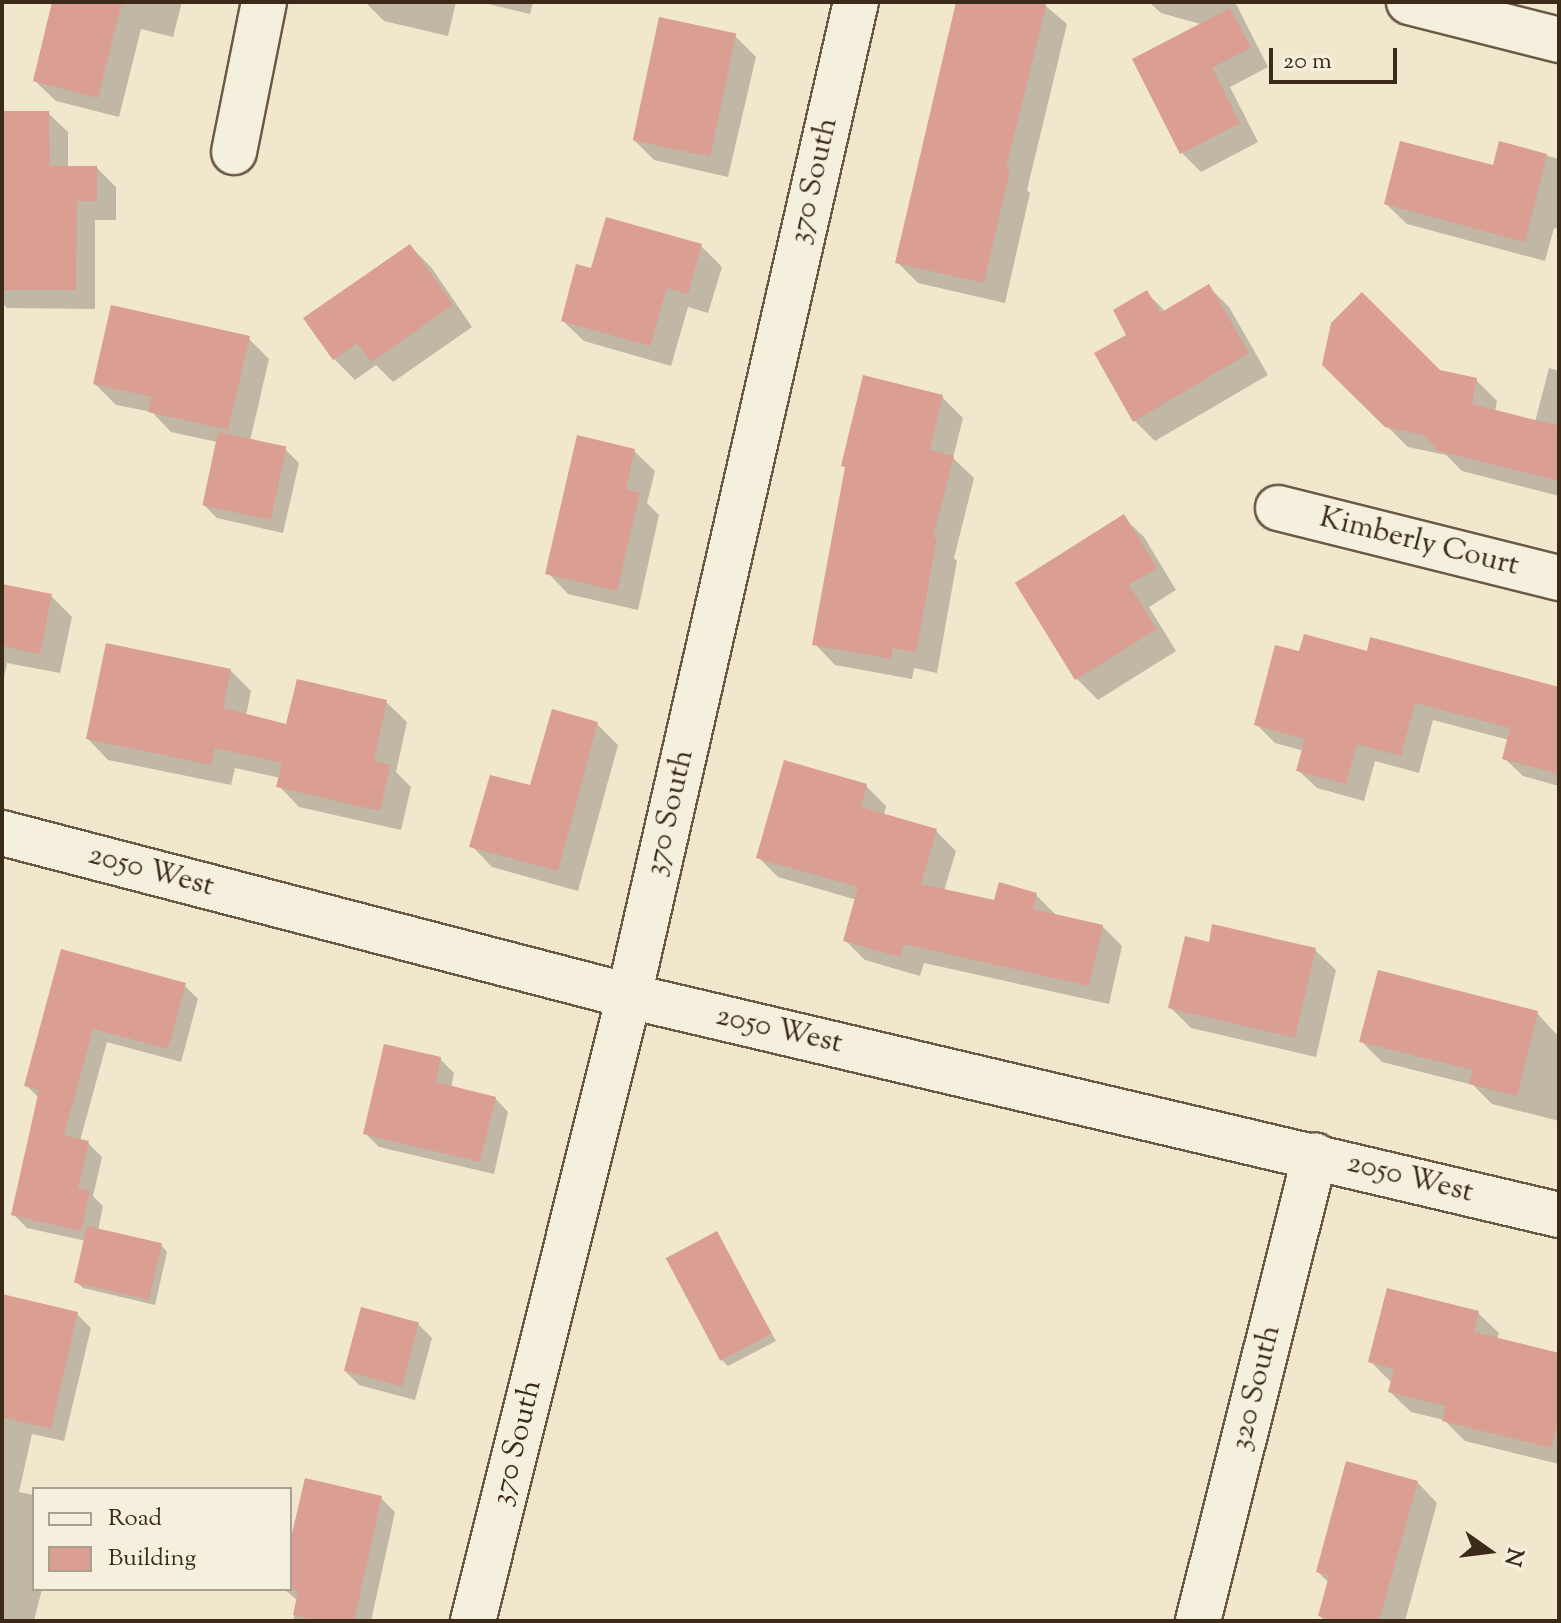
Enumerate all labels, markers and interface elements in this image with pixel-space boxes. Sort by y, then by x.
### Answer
scale bar [1273,32,1401,82]
text: 20 m [1283,45,1332,79]
street label: 370 South [783,114,847,248]
street label: Kimberly Court [1316,501,1522,585]
street label: 370 South [639,746,703,880]
street label: 2050 West [84,838,218,906]
street label: 2050 West [712,999,846,1063]
street label: 2050 West [1343,1146,1477,1212]
street label: 320 South [1224,1322,1290,1454]
street label: 370 South [485,1376,551,1510]
legend [32,1487,292,1591]
text: Road [108,1502,162,1536]
north arrow [1449,1511,1529,1591]
text: Building [108,1542,196,1576]
text: N [1495,1544,1530,1569]

